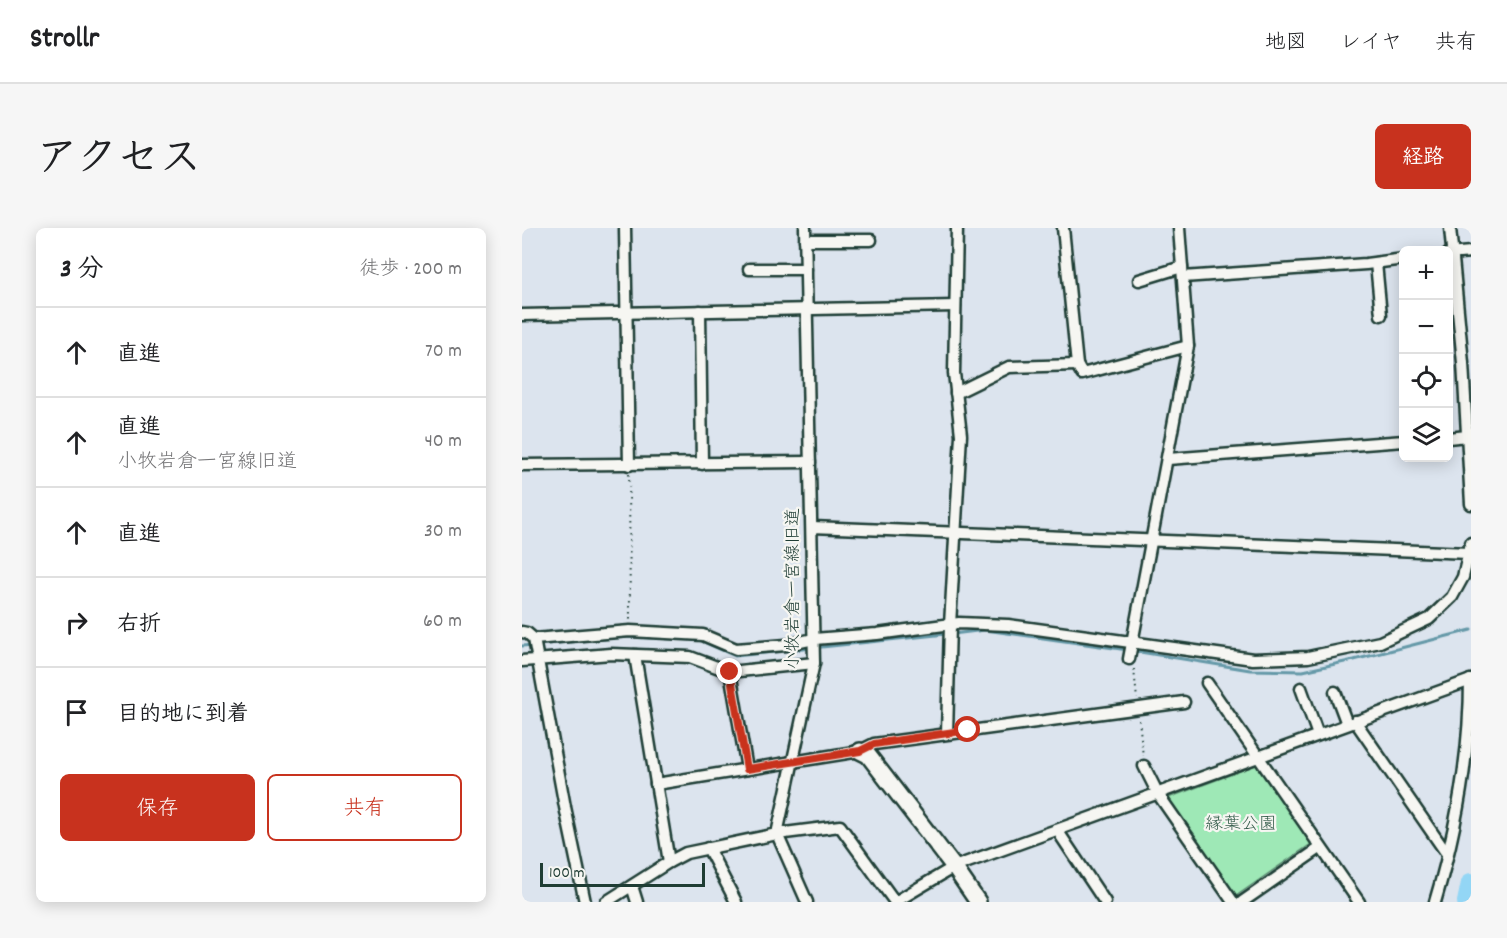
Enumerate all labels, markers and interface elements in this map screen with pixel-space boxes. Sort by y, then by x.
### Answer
text: Strollr [30,21,99,61]
text: 地図 [1265,29,1307,59]
text: レイヤ [1340,29,1402,59]
text: 共有 [1435,29,1477,59]
button: 経路 [1375,124,1471,189]
text: アクセス [36,132,201,192]
map controls [1399,246,1453,462]
button: + [1399,246,1453,300]
text: 3 分 [60,252,104,289]
text: 徒歩 · 200 m [359,256,462,284]
button: − [1399,300,1453,354]
icon: ahead [60,336,93,369]
text: 70 m [425,338,462,366]
text: 直進 [117,340,161,371]
button: locate [1399,354,1453,408]
button: layers [1399,408,1453,462]
text: 直進 [117,413,161,444]
icon: ahead [60,426,93,459]
text: 40 m [424,428,462,456]
text: 小牧岩倉一宮線旧道 [117,449,297,477]
street label: 小牧岩倉一宮線旧道 [782,508,807,670]
icon: ahead [60,516,93,549]
text: 30 m [424,518,462,546]
text: 直進 [117,520,161,551]
icon: right [60,606,93,639]
text: 60 m [423,608,462,636]
text: 右折 [117,610,161,641]
route end [716,658,742,684]
icon: arrive [60,696,93,729]
text: 目的地に到着 [117,700,249,731]
route start [954,716,980,742]
button: 保存 [60,774,255,841]
button: 共有 [267,774,462,841]
park label: 縁葉公園 [1205,813,1277,838]
scale bar [540,860,705,888]
text: 100 m [549,862,585,885]

